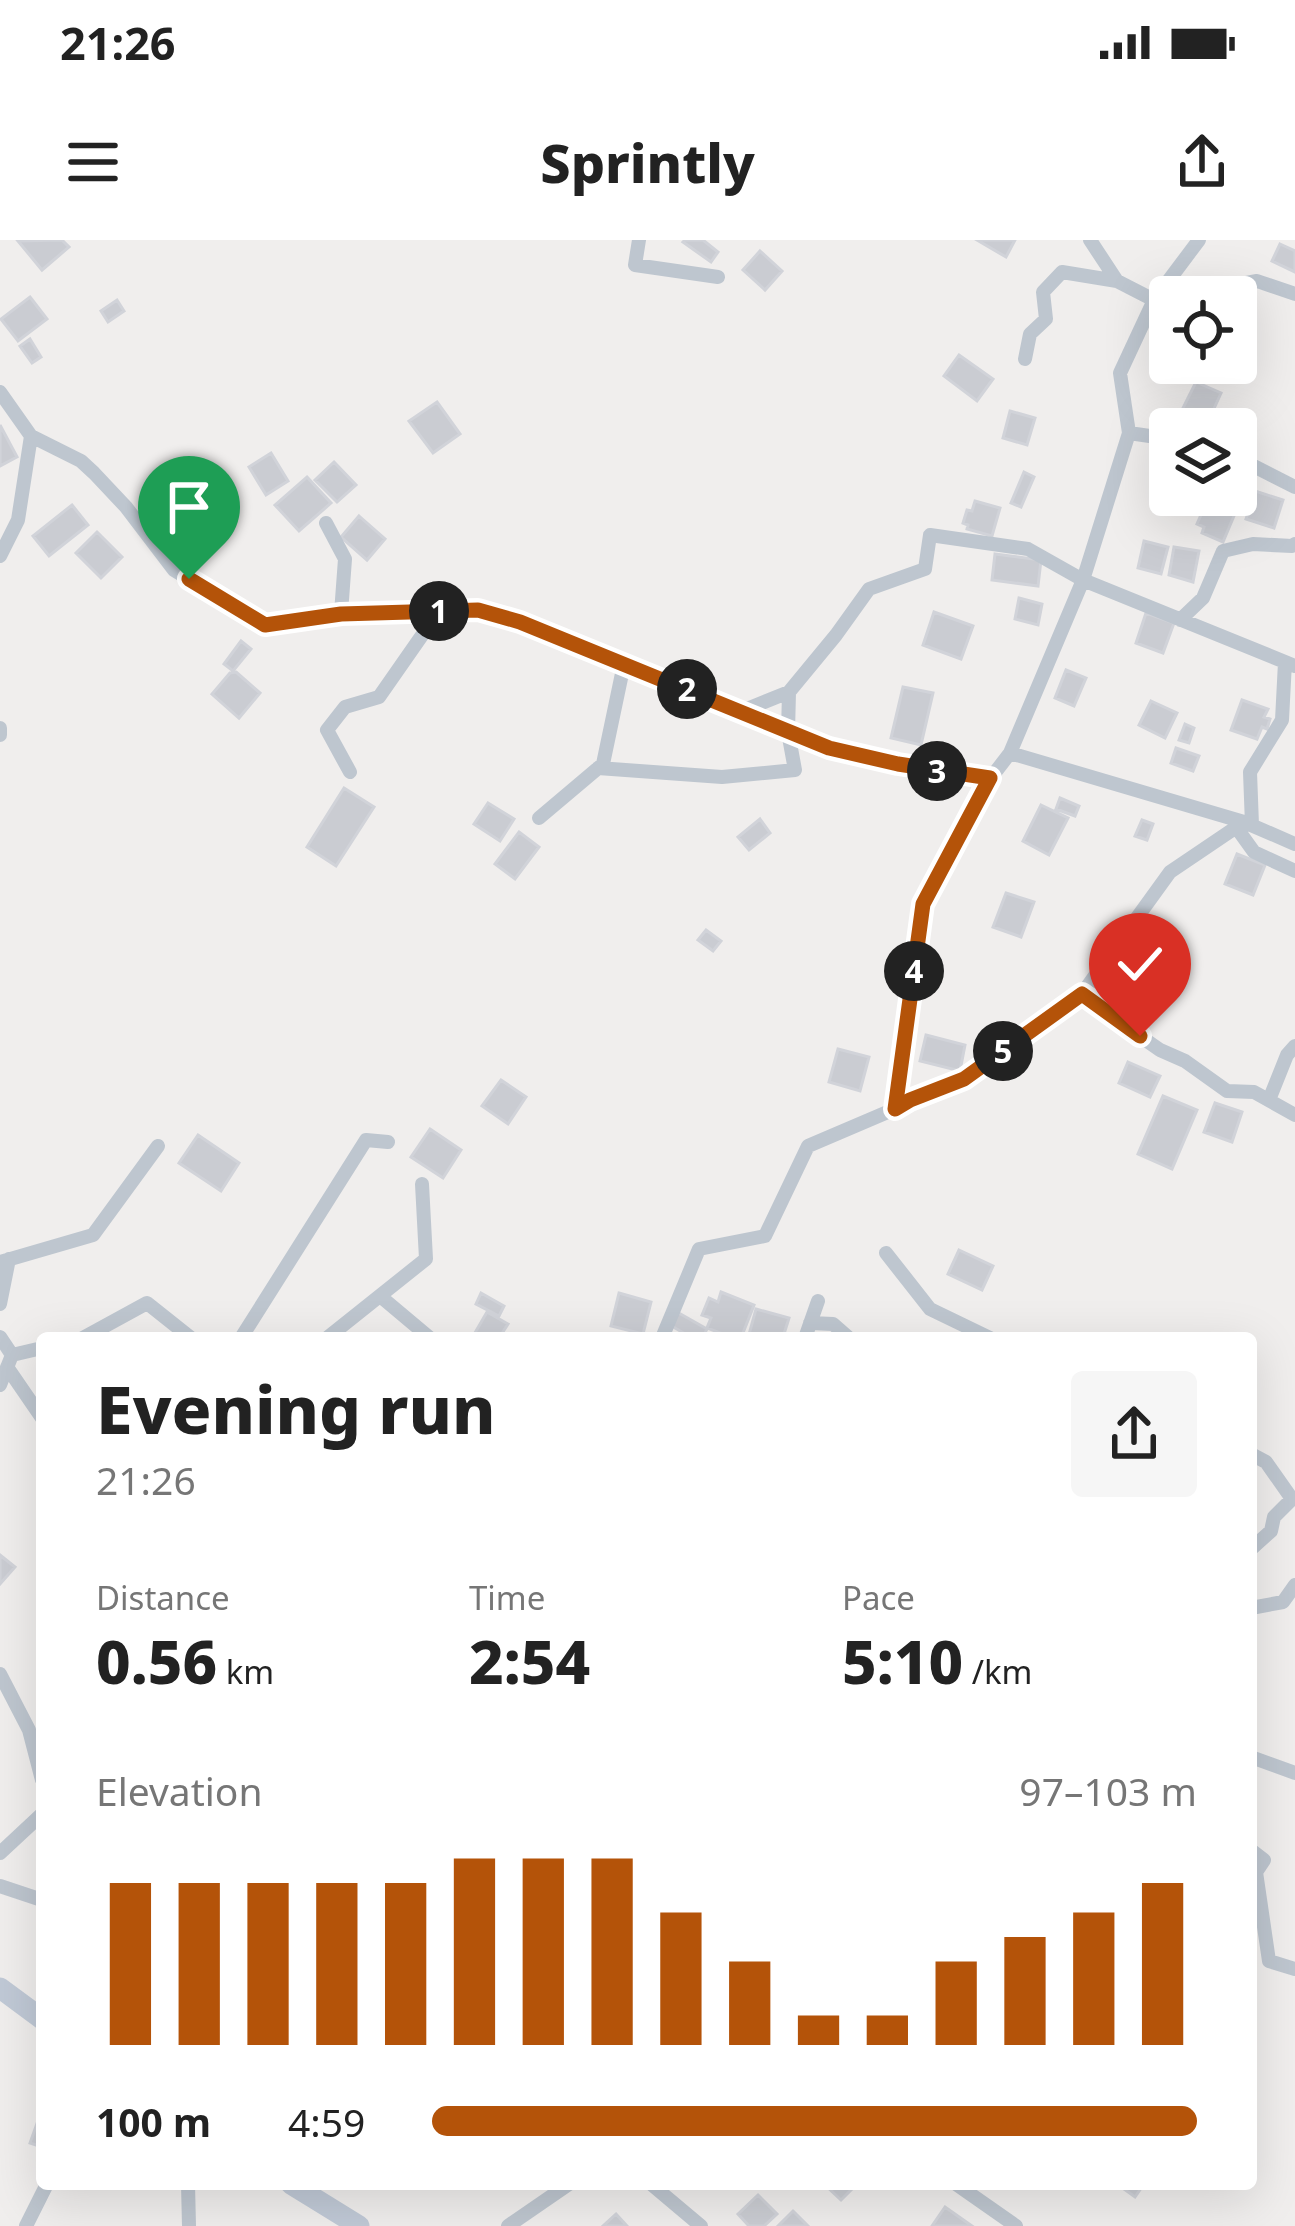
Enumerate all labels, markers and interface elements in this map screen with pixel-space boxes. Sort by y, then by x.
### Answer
text: 21:26 [60,12,176,73]
text: Sprintly [540,125,755,199]
icon: menu [60,129,126,195]
icon: share [1169,129,1235,195]
map controls [1149,276,1257,516]
button: locate [1149,276,1257,384]
button: layers [1149,408,1257,516]
pin [138,456,240,579]
icon: arrive [156,474,222,540]
pin: 1 [409,581,469,641]
text: 1 [430,588,448,633]
pin: 2 [657,659,717,719]
text: 2 [678,666,696,711]
pin: 3 [907,741,967,801]
text: 3 [928,748,946,793]
pin [1089,913,1191,1036]
icon: check [1107,931,1173,997]
pin: 4 [884,941,944,1001]
text: 4 [905,948,923,993]
pin: 5 [973,1021,1033,1081]
text: 5 [994,1028,1012,1073]
text: Evening run [96,1363,495,1453]
button: share [1071,1371,1197,1497]
text: 21:26 [96,1453,196,1506]
text: Distance [96,1575,230,1620]
text: Time [469,1575,545,1620]
text: Pace [842,1575,915,1620]
text: 0.56 [96,1620,217,1702]
text: 2:54 [469,1620,590,1702]
text: 5:10 [842,1620,963,1702]
text: km [217,1649,274,1694]
text: /km [963,1649,1032,1694]
text: Elevation [96,1764,263,1817]
text: 97–103 m [1019,1764,1197,1817]
text: 100 m [96,2095,211,2148]
text: 4:59 [288,2095,365,2148]

